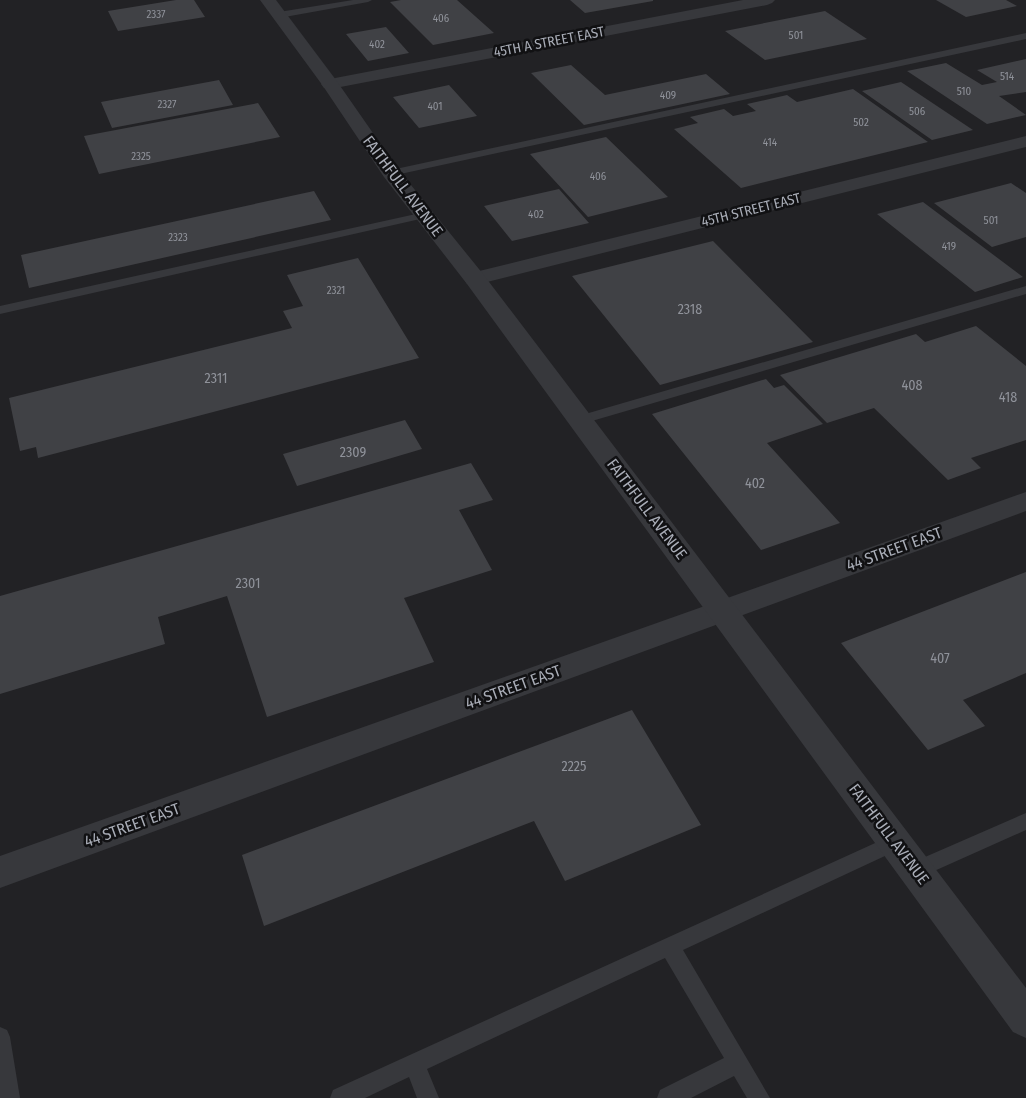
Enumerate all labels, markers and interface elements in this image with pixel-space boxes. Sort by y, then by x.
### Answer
house number: 2337 [146,8,166,21]
house number: 406 [433,12,450,25]
street label: 45TH A STREET EAST [492,23,606,61]
house number: 501 [789,29,803,42]
house number: 402 [369,38,385,51]
house number: 514 [1000,70,1015,83]
house number: 510 [957,85,972,98]
house number: 409 [660,89,676,102]
house number: 2327 [158,98,177,111]
house number: 401 [427,100,443,113]
house number: 506 [909,105,926,118]
house number: 502 [853,116,869,129]
street label: FAITHFULL AVENUE [359,132,447,240]
house number: 414 [763,136,778,149]
house number: 2325 [131,150,151,163]
house number: 406 [590,170,607,183]
street label: 45TH STREET EAST [700,189,803,231]
house number: 402 [528,208,544,221]
house number: 501 [984,214,998,227]
house number: 2323 [168,231,188,244]
house number: 419 [942,240,956,253]
house number: 2321 [327,284,345,297]
house number: 2318 [678,301,702,318]
house number: 2311 [205,370,227,387]
house number: 408 [901,377,923,394]
house number: 418 [999,389,1017,406]
house number: 2309 [340,444,366,461]
street label: FAITHFULL AVENUE [603,455,691,563]
house number: 402 [745,475,765,492]
street label: 44 STREET EAST [844,523,945,575]
house number: 2301 [236,575,260,592]
house number: 407 [930,650,950,667]
street label: 44 STREET EAST [463,661,564,713]
house number: 2225 [562,758,586,775]
street label: FAITHFULL AVENUE [845,780,933,888]
street label: 44 STREET EAST [82,799,183,851]

